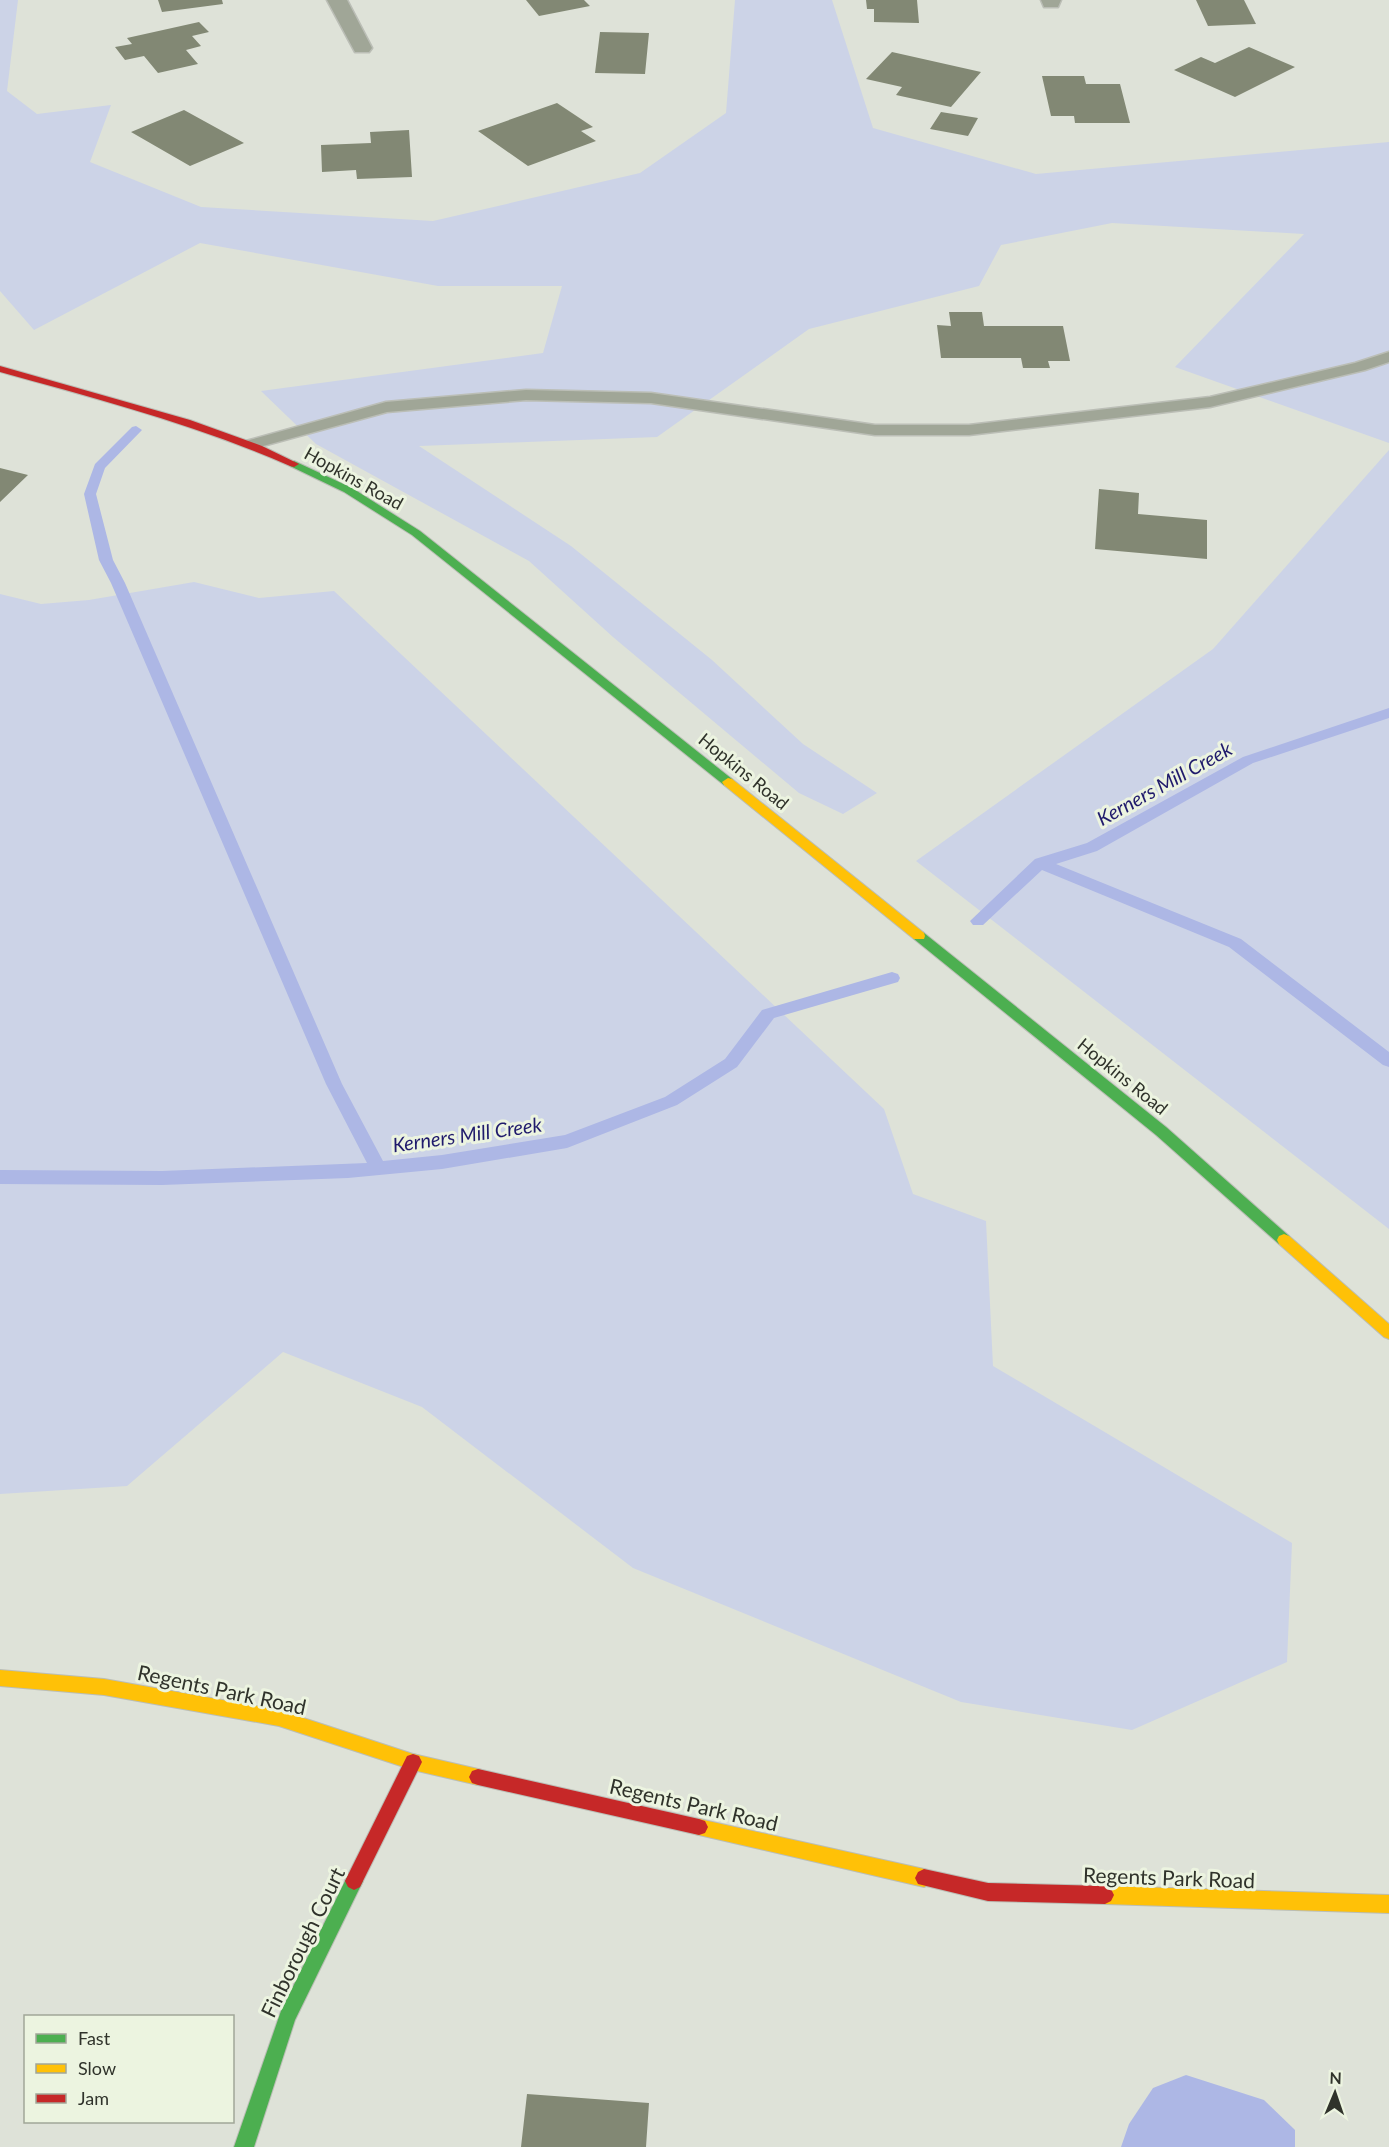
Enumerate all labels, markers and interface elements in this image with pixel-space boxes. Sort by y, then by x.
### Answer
street label: Hopkins Road [301,442,407,514]
street label: Hopkins Road [694,728,794,814]
water label: Kerners Mill Creek [1092,736,1236,830]
street label: Hopkins Road [1073,1033,1173,1119]
water label: Kerners Mill Creek [391,1112,544,1156]
street label: Regents Park Road [135,1659,309,1719]
street label: Regents Park Road [607,1772,781,1836]
street label: Regents Park Road [1083,1862,1255,1892]
street label: Finborough Court [255,1863,349,2021]
legend [24,2015,234,2123]
text: Fast [78,2027,111,2049]
text: Slow [78,2057,116,2079]
north arrow [1305,2063,1365,2123]
text: N [1329,2068,1342,2087]
text: Jam [78,2087,109,2109]

